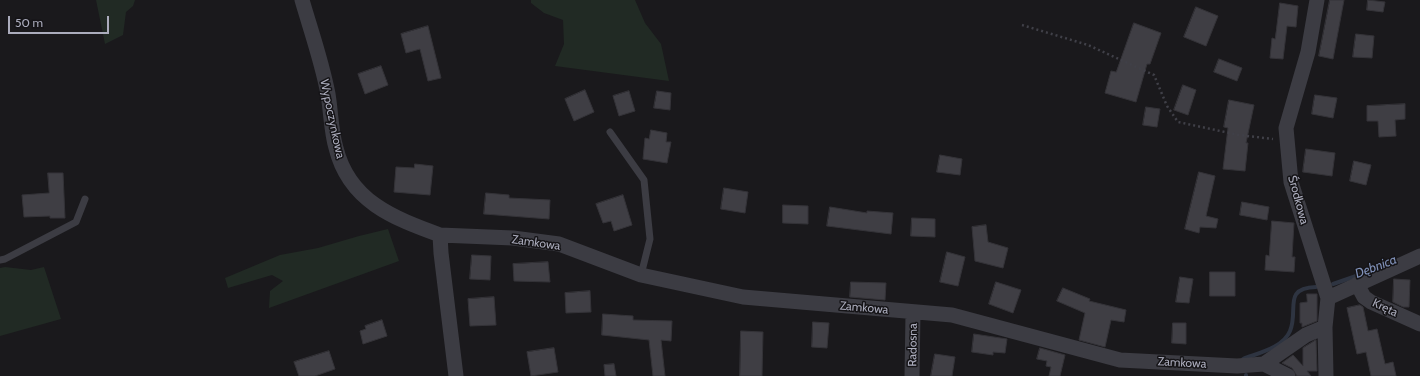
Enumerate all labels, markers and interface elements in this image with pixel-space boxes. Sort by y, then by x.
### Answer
scale bar [10,8,111,34]
text: 50 m [15,15,43,30]
street label: Wypoczynkowa [317,78,347,160]
street label: Środkowa [1285,174,1311,226]
street label: Zamkowa [511,232,561,254]
water label: Dębnica [1353,252,1399,282]
street label: Kręta [1370,296,1400,320]
street label: Zamkowa [839,299,889,317]
street label: Radosna [905,323,921,367]
street label: Zamkowa [1157,355,1207,371]

